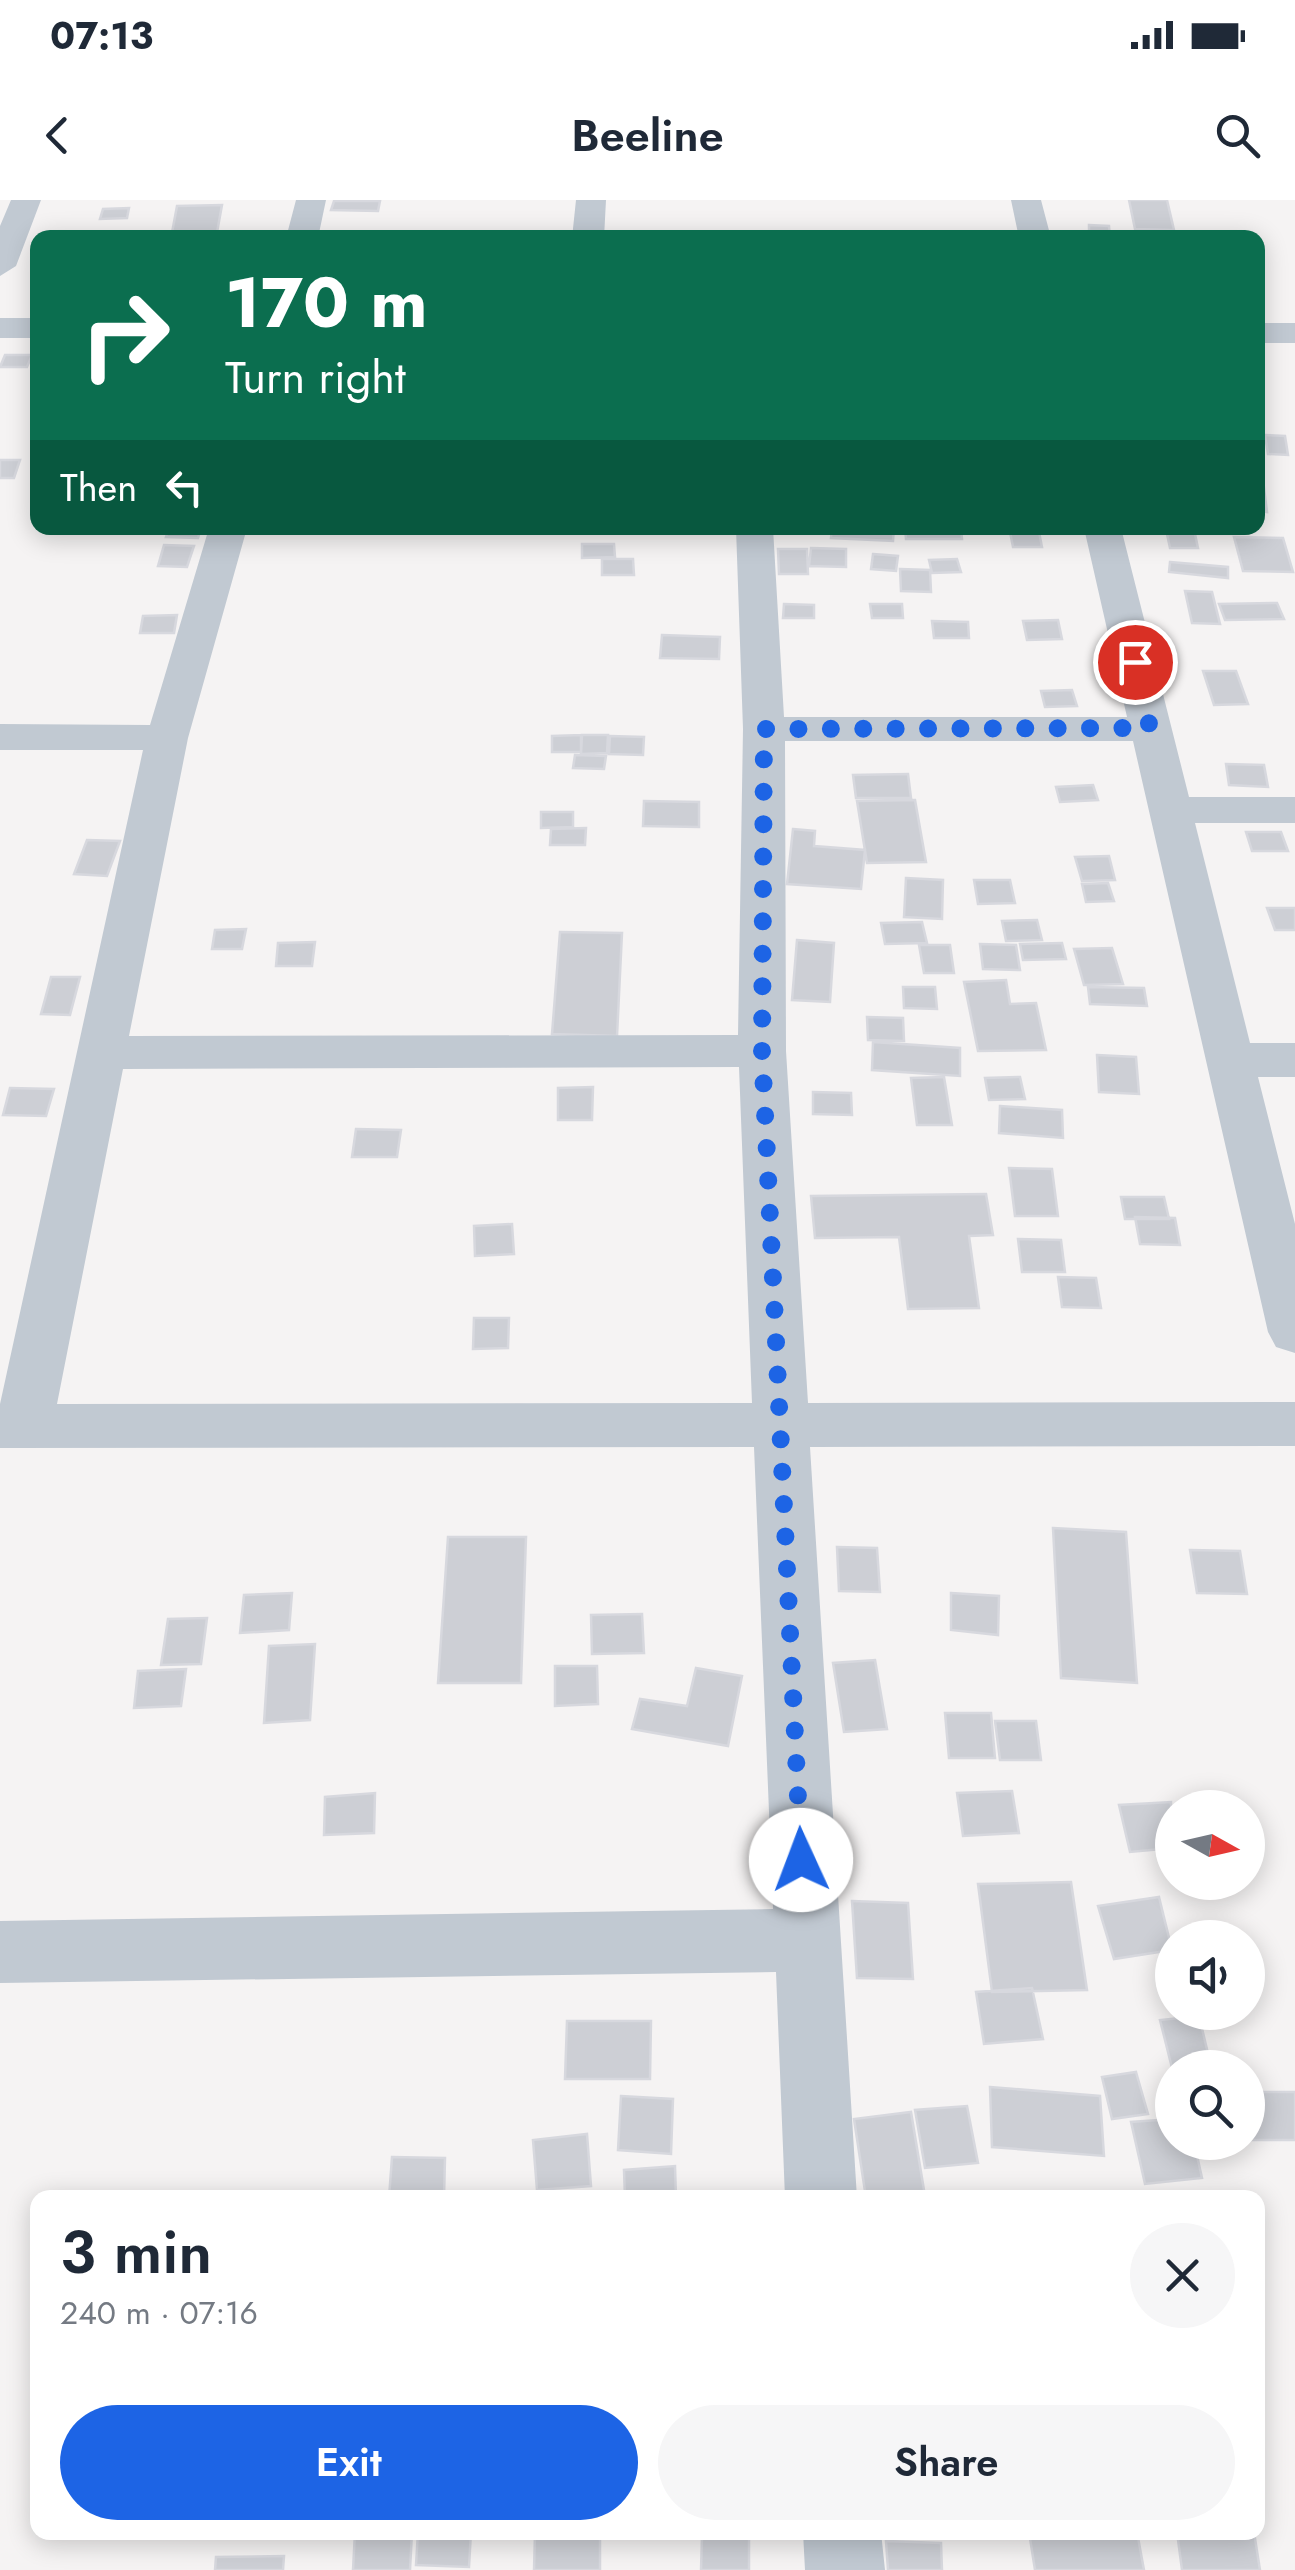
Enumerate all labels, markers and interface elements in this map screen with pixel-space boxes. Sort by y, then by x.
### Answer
text: 07:13 [50,8,153,63]
text: Beeline [571,103,724,168]
icon: back [30,108,85,163]
icon: search [1210,108,1265,163]
text: 170 m [225,252,428,353]
icon: right [60,270,190,400]
text: Turn right [225,345,406,410]
text: Then [60,460,137,515]
icon: left [157,460,212,515]
pin [1093,620,1178,705]
icon: arrive [1108,635,1163,690]
north arrow [1155,1790,1265,1900]
map controls [1155,1790,1265,2160]
position arrow [749,1808,853,1912]
button: sound [1155,1920,1265,2030]
button: search [1155,2050,1265,2160]
text: 3 min [60,2209,212,2296]
button: close [1130,2223,1235,2328]
text: 240 m · 07:16 [60,2290,258,2336]
button: Exit [60,2405,638,2520]
button: Share [658,2405,1235,2520]

